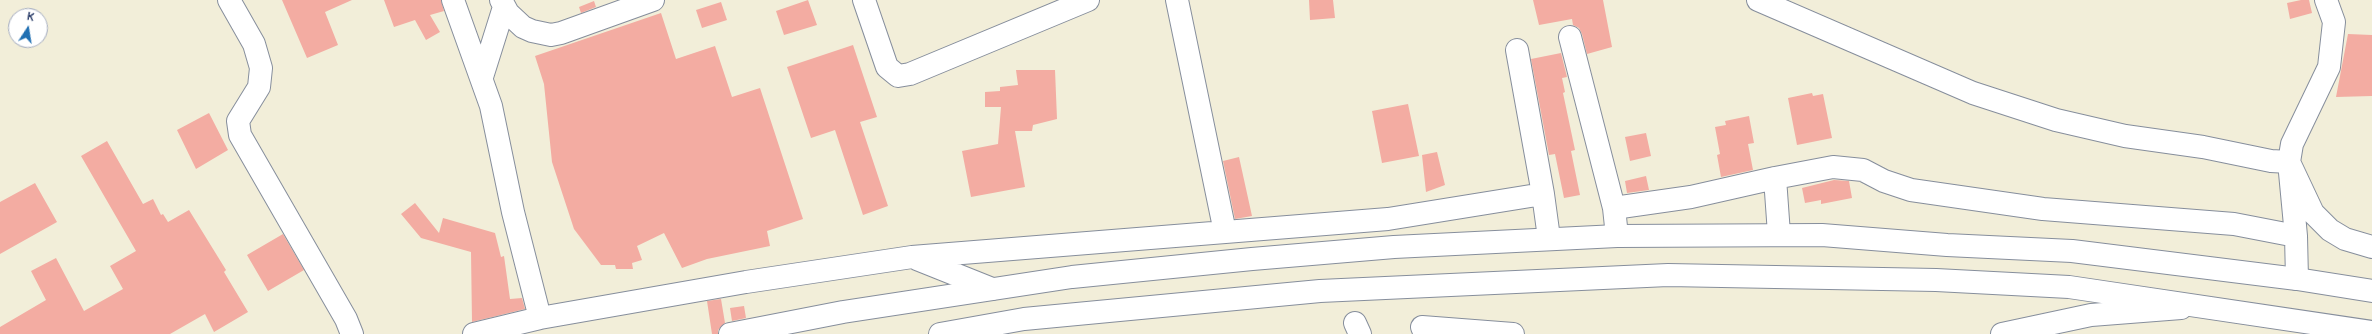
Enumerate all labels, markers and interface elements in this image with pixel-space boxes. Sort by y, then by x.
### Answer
north arrow [8,8,48,48]
text: K [26,10,35,24]

